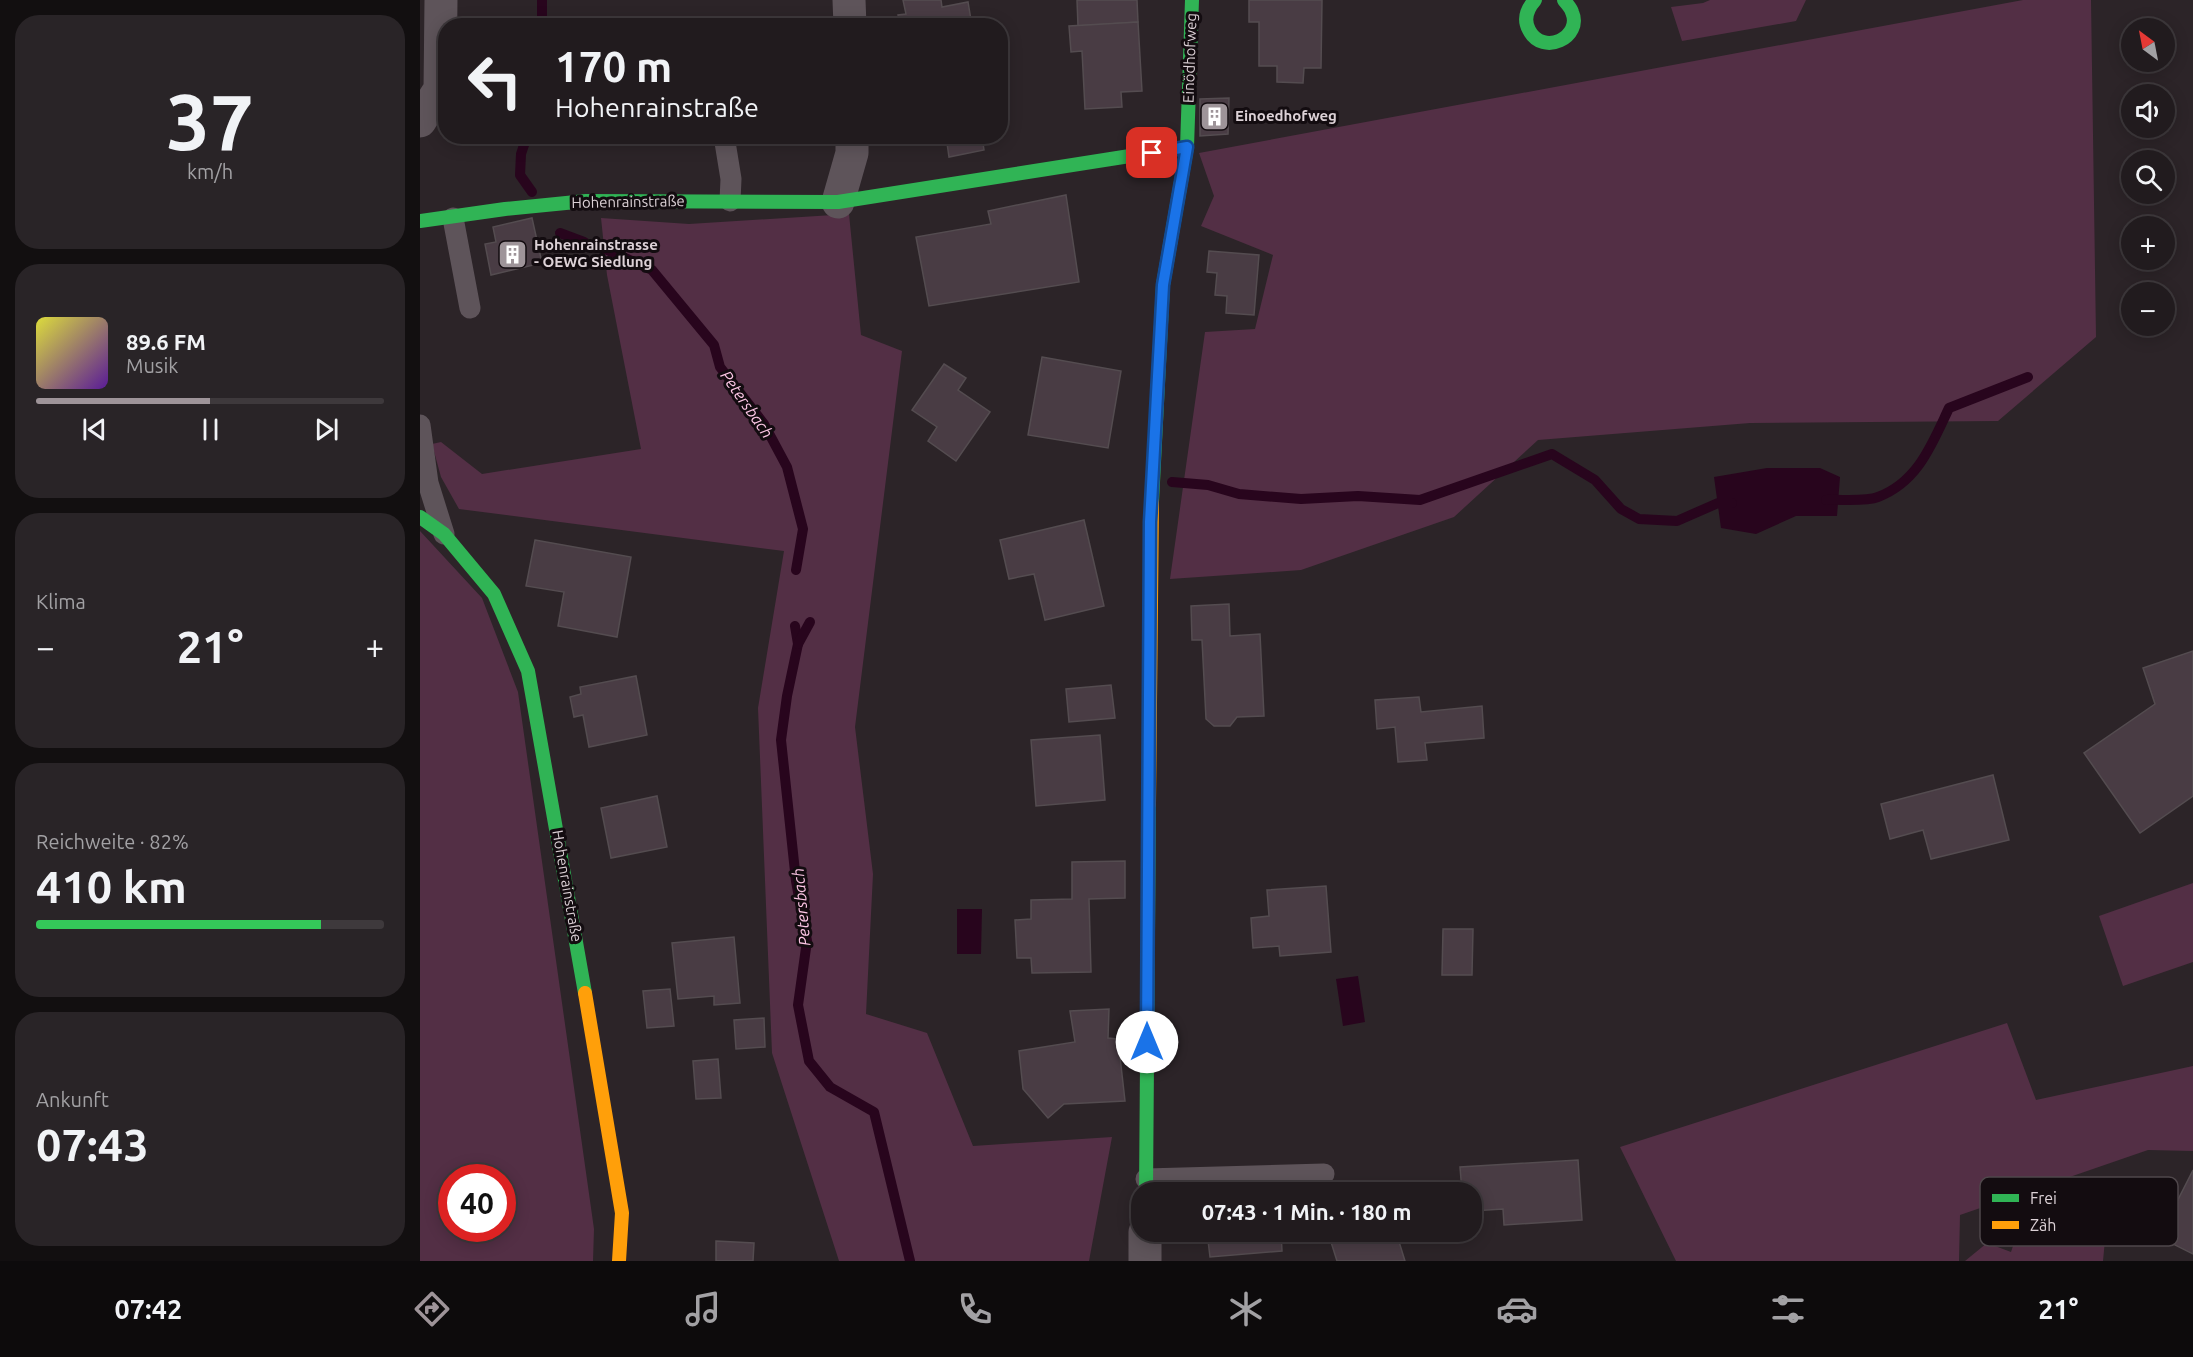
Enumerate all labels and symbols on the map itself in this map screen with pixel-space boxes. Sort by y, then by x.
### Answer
street label: Einödhofweg [1179,13,1200,103]
north arrow [2121,18,2175,72]
building icon: Einoedhofweg [1198,100,1230,132]
place label: Einoedhofweg [1235,107,1337,124]
pin [1126,127,1177,178]
street label: Hohenrainstraße [571,192,685,211]
place label: Hohenrainstrasse - OEWG Siedlung [534,236,658,270]
building icon: Hohenrainstrasse - OEWG Siedlung [497,238,529,270]
water label: Petersbach [717,367,777,441]
street label: Hohenrainstraße [549,829,586,943]
water label: Petersbach [789,867,813,947]
position arrow [1115,1010,1179,1074]
speed limit sign: 40 [438,1164,516,1242]
legend [1980,1177,2178,1246]
text: Frei [2030,1189,2057,1207]
text: Zäh [2030,1216,2056,1234]

